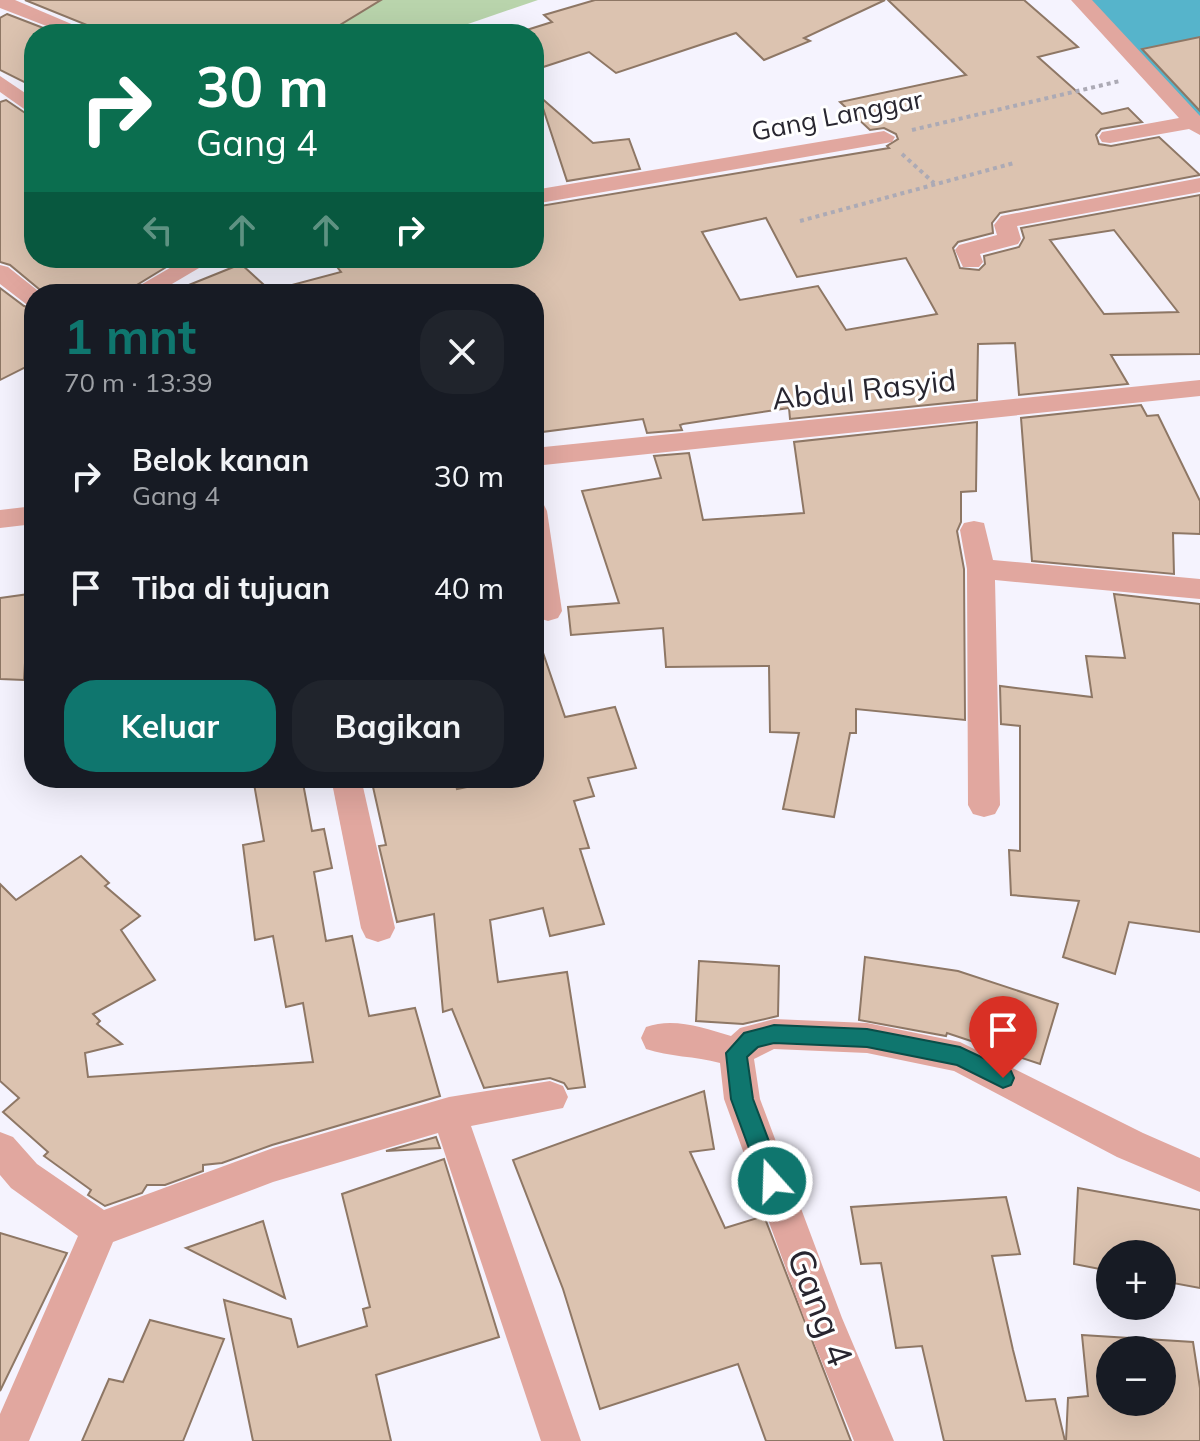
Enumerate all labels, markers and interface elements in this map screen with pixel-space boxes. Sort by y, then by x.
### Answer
text: 30 m [196,51,329,121]
icon: right [64,56,168,160]
street label: Gang Langgar [749,82,926,148]
text: Gang 4 [196,120,318,165]
icon: left [136,208,180,252]
icon: ahead [220,208,264,252]
icon: ahead [304,208,348,252]
icon: right [388,208,432,252]
text: 1 mnt [64,306,196,366]
button: close [420,310,504,394]
street label: Abdul Rasyid [770,360,958,418]
text: 70 m · 13:39 [64,366,213,399]
text: Belok kanan [132,441,309,479]
icon: right [64,454,108,498]
text: 30 m [434,457,504,495]
text: Gang 4 [132,479,220,512]
icon: arrive [64,566,108,610]
text: Tiba di tujuan [132,569,330,607]
text: 40 m [434,569,504,607]
button: Keluar [64,680,276,772]
button: Bagikan [292,680,504,772]
pin [969,996,1037,1078]
icon: arrive [981,1008,1025,1052]
position arrow [730,1139,814,1223]
map controls [1096,1240,1176,1416]
button: + [1096,1240,1176,1320]
street label: Gang 4 [778,1242,864,1372]
button: − [1096,1336,1176,1416]

